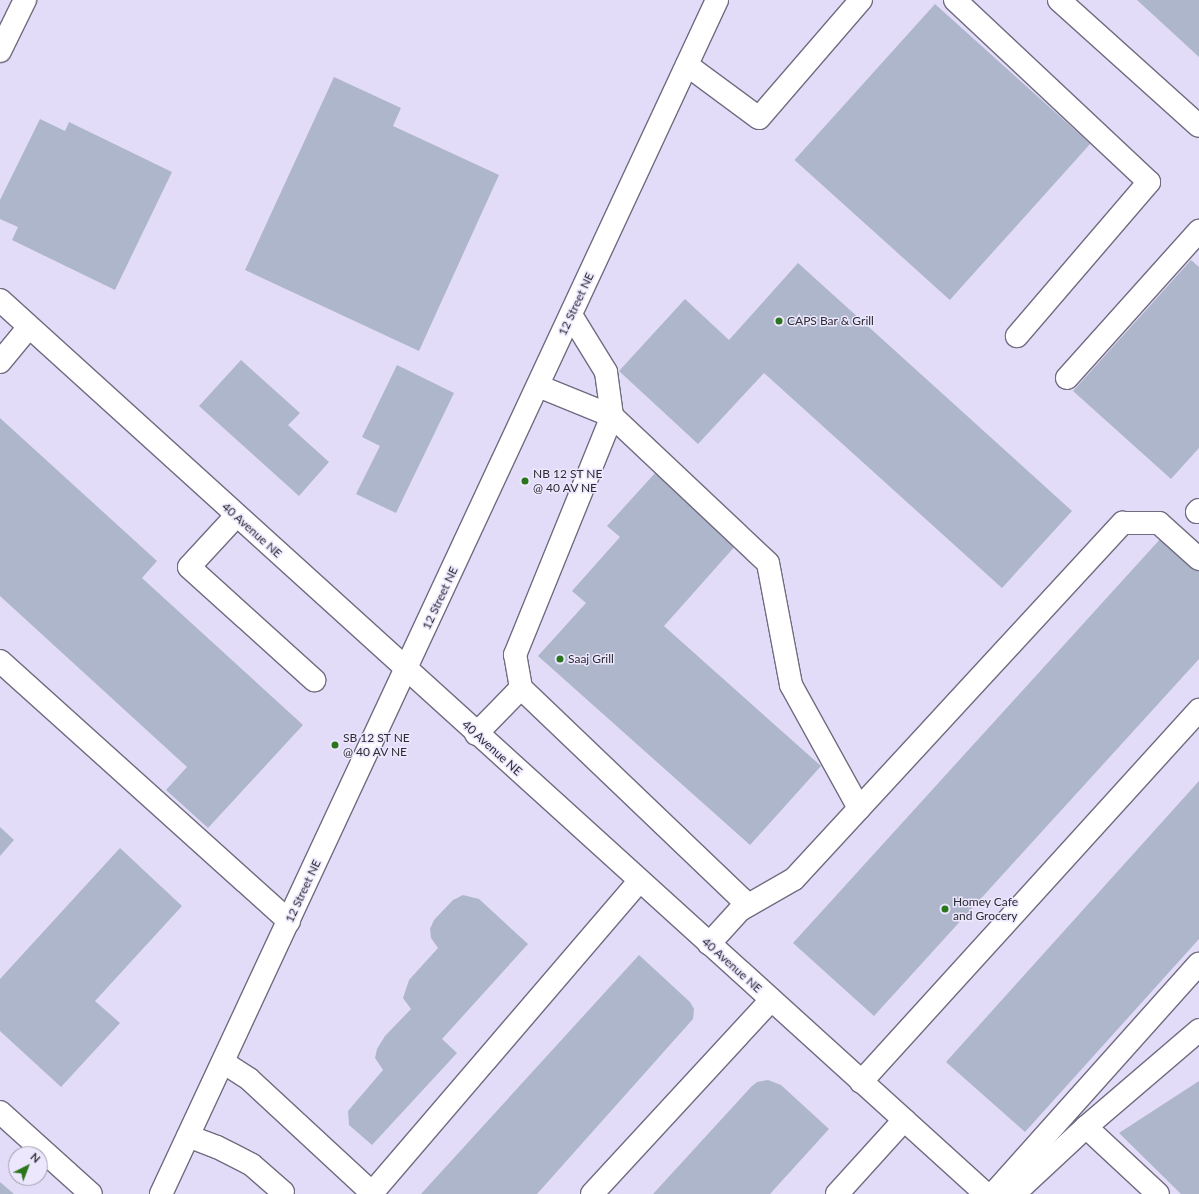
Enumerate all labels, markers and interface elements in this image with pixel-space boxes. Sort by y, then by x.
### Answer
street label: 12 Street NE [555,270,597,338]
place label: CAPS Bar & Grill [787,314,874,328]
marker: CAPS Bar & Grill [774,316,784,326]
place label: NB 12 ST NE @ 40 AV NE [533,467,603,495]
marker: NB 12 ST NE @ 40 AV NE [520,476,530,486]
street label: 40 Avenue NE [219,499,285,561]
street label: 12 Street NE [419,564,461,632]
place label: Saaj Grill [568,652,614,666]
marker: Saaj Grill [555,654,565,664]
street label: 40 Avenue NE [459,717,525,779]
place label: SB 12 ST NE @ 40 AV NE [343,731,410,759]
marker: SB 12 ST NE @ 40 AV NE [330,740,340,750]
street label: 12 Street NE [282,857,324,925]
place label: Homey Cafe and Grocery [953,895,1018,923]
marker: Homey Cafe and Grocery [940,904,950,914]
street label: 40 Avenue NE [699,934,765,996]
north arrow [8,1146,48,1186]
text: N [28,1150,43,1165]

